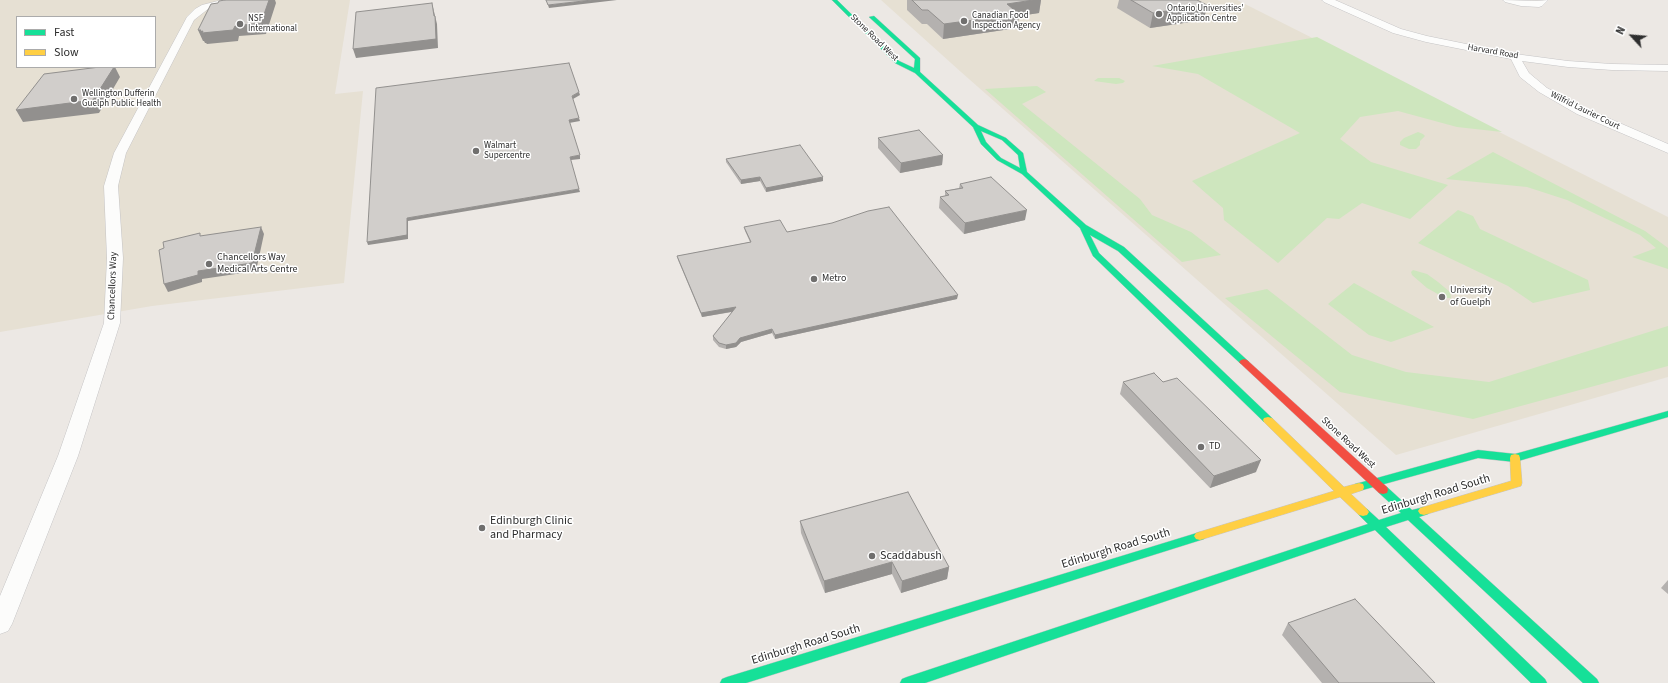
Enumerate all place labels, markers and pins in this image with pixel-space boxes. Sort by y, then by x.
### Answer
place label: Ontario Universities' Application Centre [1167,4,1244,25]
marker: Ontario Universities' Application Centre [1154,9,1164,19]
place label: Canadian Food Inspection Agency [972,11,1040,32]
place label: NSF International [248,14,297,35]
marker: Canadian Food Inspection Agency [959,16,969,26]
marker: NSF International [235,19,245,29]
place label: Wellington Dufferin Guelph Public Health [82,89,161,110]
marker: Wellington Dufferin Guelph Public Health [69,94,79,104]
place label: Walmart Supercentre [484,141,530,162]
marker: Walmart Supercentre [471,146,481,156]
place label: Chancellors Way Medical Arts Centre [217,252,298,276]
marker: Chancellors Way Medical Arts Centre [204,259,214,269]
place label: Metro [822,273,846,285]
marker: Metro [809,274,819,284]
place label: University of Guelph [1450,285,1492,308]
marker: University of Guelph [1437,292,1447,302]
place label: TD [1209,441,1221,453]
marker: TD [1196,442,1206,452]
place label: Edinburgh Clinic and Pharmacy [490,514,572,542]
marker: Edinburgh Clinic and Pharmacy [477,523,487,533]
place label: Scaddabush [880,549,942,563]
marker: Scaddabush [867,551,877,561]

